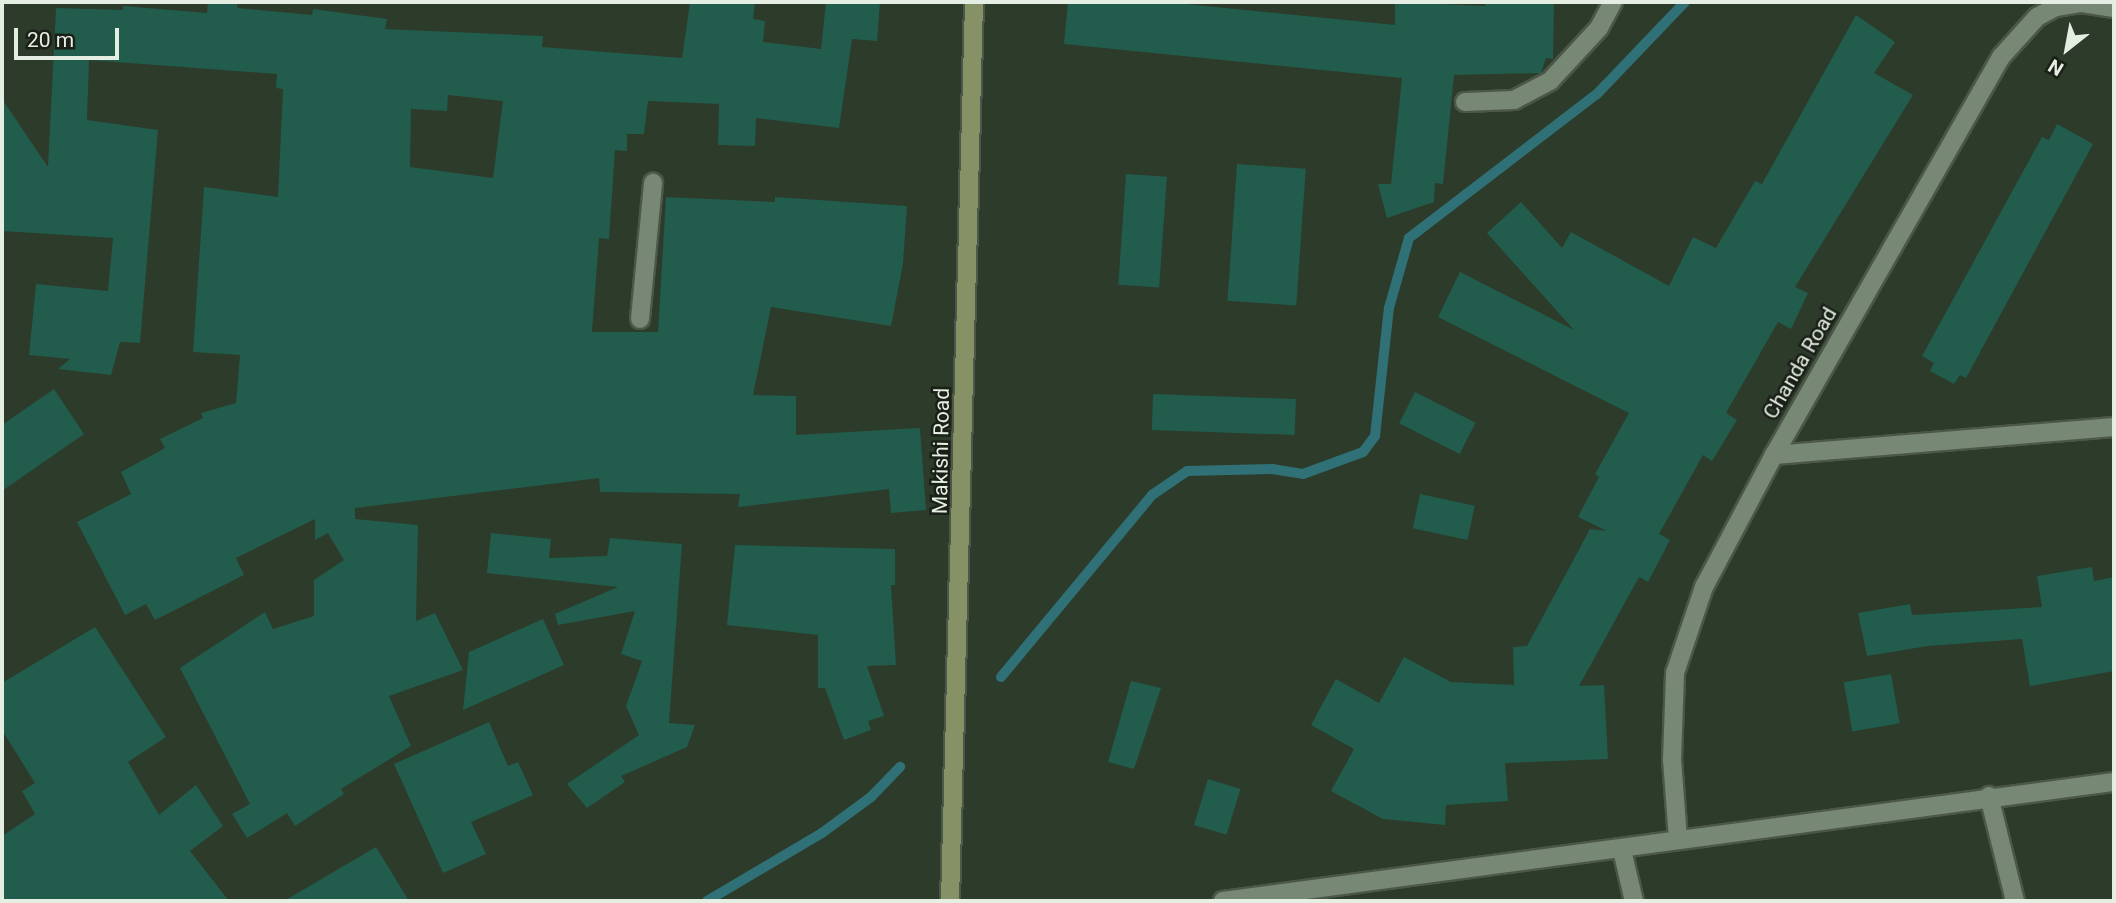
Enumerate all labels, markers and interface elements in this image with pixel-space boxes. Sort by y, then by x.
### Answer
scale bar [18,14,122,58]
north arrow [2032,14,2102,84]
text: 20 m [27,28,74,52]
text: N [2044,54,2068,81]
street label: Chanda Road [1758,303,1842,423]
street label: Makishi Road [927,388,955,514]

